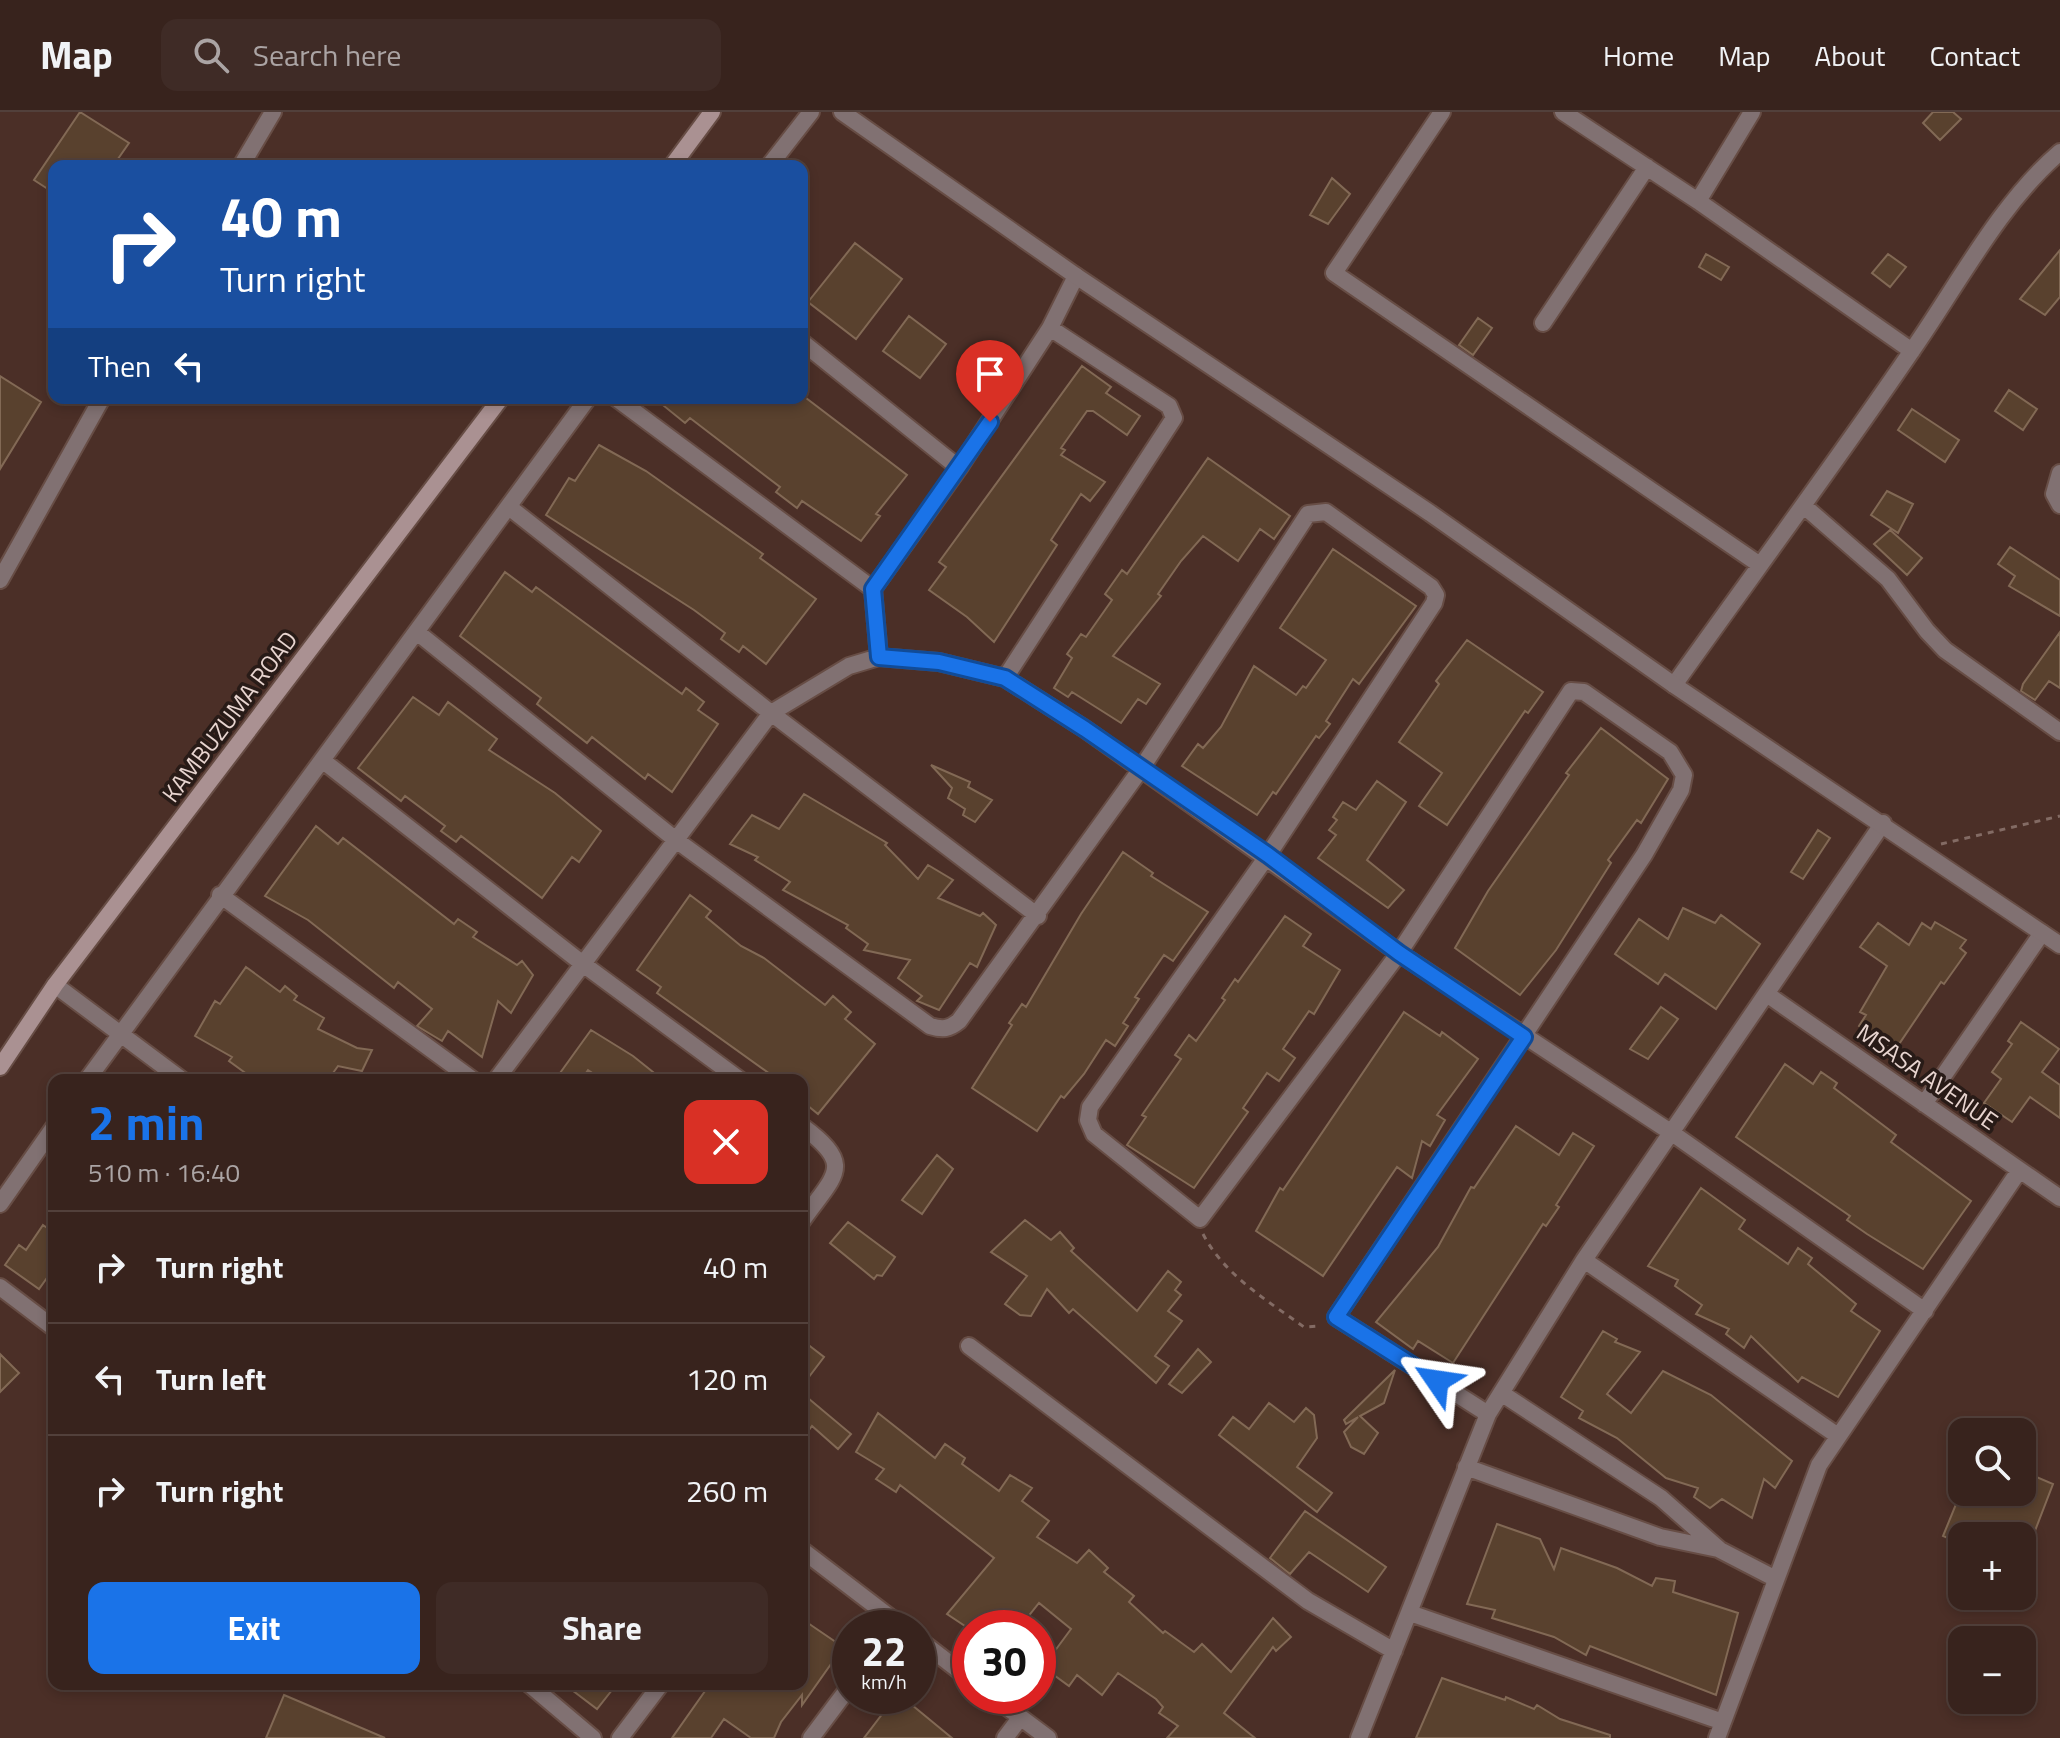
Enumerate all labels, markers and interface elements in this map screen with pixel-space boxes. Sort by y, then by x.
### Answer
search box [161,19,721,91]
text: Map [40,26,113,84]
text: Search here [253,32,402,78]
icon: search [189,33,233,77]
text: Home [1603,34,1674,77]
text: Map [1718,34,1771,77]
text: About [1815,34,1885,77]
text: Contact [1929,34,2020,77]
text: 40 m [220,174,342,259]
icon: right [88,192,192,296]
text: Turn right [220,251,365,306]
pin [956,340,1024,422]
text: Then [88,343,151,389]
icon: left [167,344,211,388]
icon: arrive [968,352,1012,396]
street label: KAMBUZUMA ROAD [153,623,306,810]
street label: MSASA AVENUE [1850,1014,2006,1138]
text: 2 min [88,1086,205,1159]
button: close [684,1100,768,1184]
text: 510 m · 16:40 [88,1153,240,1192]
text: Turn right [156,1244,284,1290]
text: 40 m [703,1244,768,1290]
icon: right [88,1245,132,1289]
position arrow [1395,1339,1479,1423]
text: Turn left [156,1356,266,1402]
text: 120 m [686,1356,768,1402]
icon: left [88,1357,132,1401]
map controls [1948,1418,2036,1714]
button: search [1948,1418,2036,1506]
text: Turn right [156,1468,284,1514]
text: 260 m [686,1468,768,1514]
icon: right [88,1469,132,1513]
button: + [1948,1522,2036,1610]
button: Exit [88,1582,420,1674]
button: Share [436,1582,768,1674]
speed limit sign: 30 [952,1610,1056,1714]
text: 22 [862,1621,906,1682]
button: − [1948,1626,2036,1714]
text: km/h [861,1666,907,1697]

